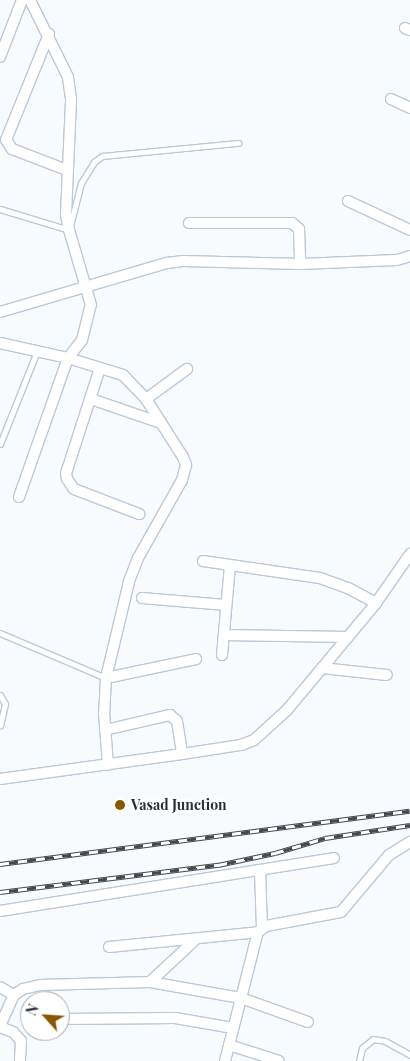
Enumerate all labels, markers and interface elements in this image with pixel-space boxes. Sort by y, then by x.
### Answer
place label: Vasad Junction [131,797,227,813]
marker: Vasad Junction [113,798,127,812]
north arrow [20,991,70,1041]
text: N [21,1001,43,1018]

